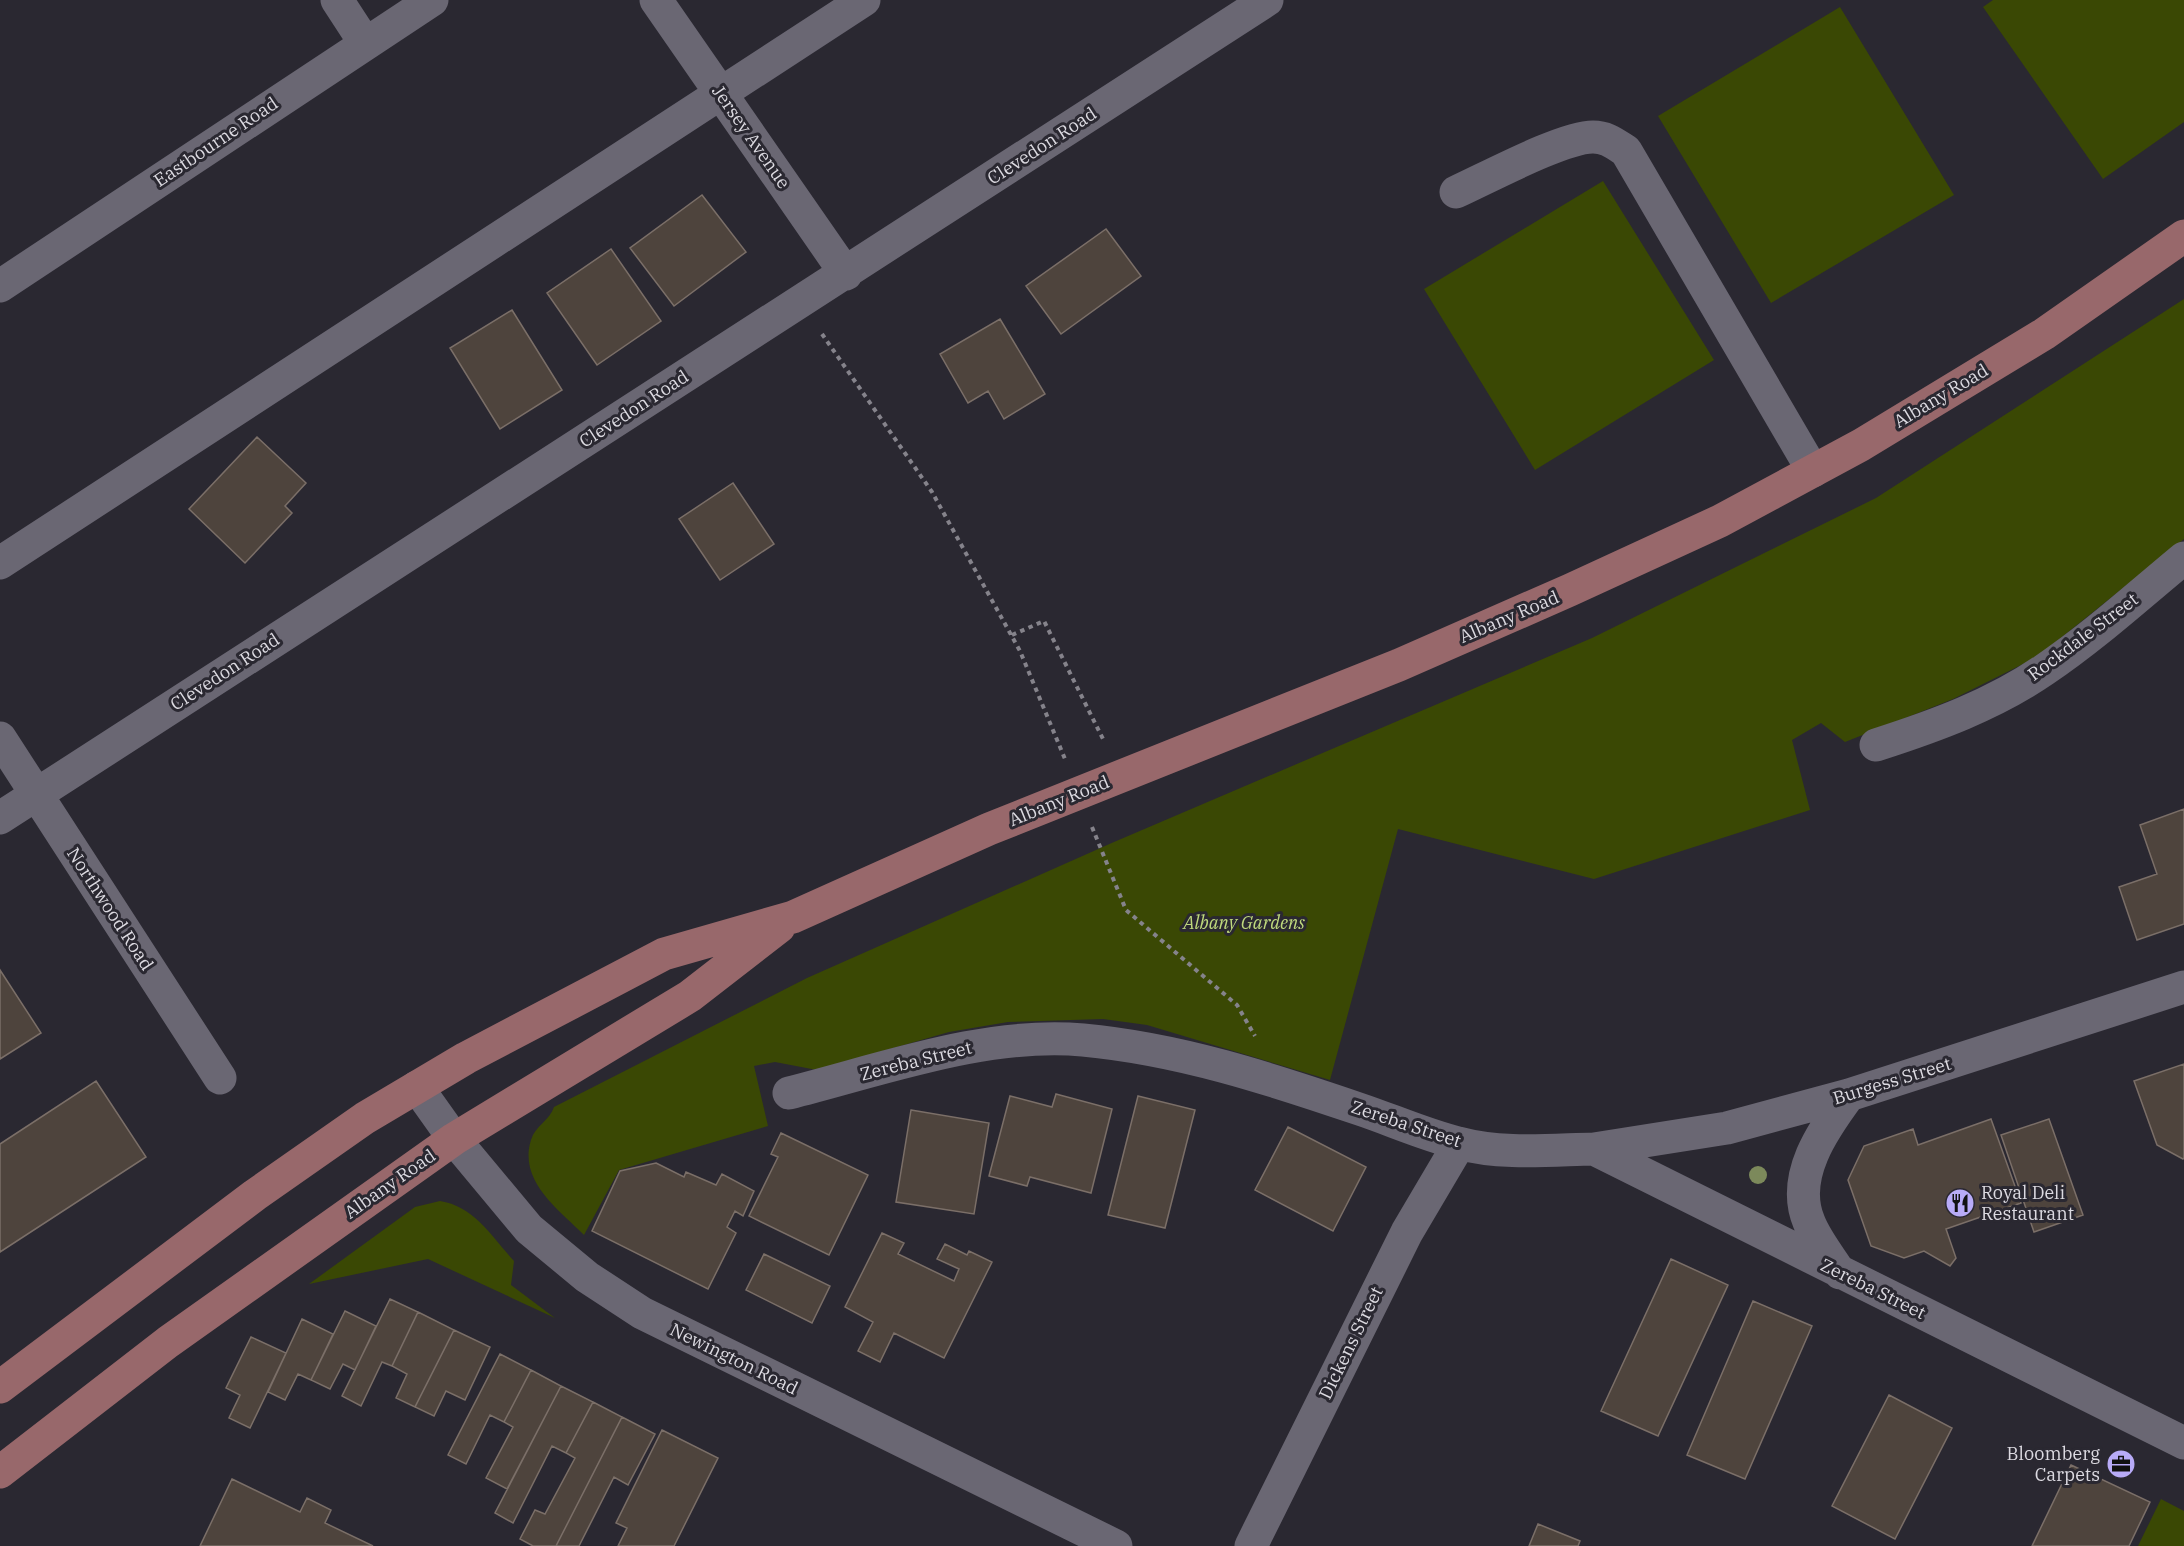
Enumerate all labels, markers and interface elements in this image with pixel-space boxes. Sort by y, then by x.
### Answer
street label: Jersey Avenue [707,81,796,193]
street label: Eastbourne Road [149,92,282,192]
street label: Clevedon Road [983,102,1101,189]
street label: Albany Road [1889,358,1992,433]
street label: Clevedon Road [575,365,693,452]
street label: Albany Road [1455,585,1562,648]
street label: Rockdale Street [2023,588,2142,686]
street label: Clevedon Road [166,628,284,715]
street label: Albany Road [1005,770,1112,831]
street label: Northwood Road [62,843,159,975]
park label: Albany Gardens [1182,911,1305,934]
street label: Zereba Street [858,1036,974,1085]
street label: Burgess Street [1830,1052,1954,1109]
street label: Zereba Street [1348,1095,1464,1152]
street label: Albany Road [340,1144,440,1224]
place label: Royal Deli Restaurant [1981,1181,2074,1225]
restaurant icon: Royal Deli Restaurant [1944,1187,1976,1219]
street label: Zereba Street [1817,1253,1930,1324]
street label: Dickens Street [1313,1283,1388,1403]
street label: Newington Road [666,1318,802,1400]
place label: Bloomberg Carpets [2007,1442,2100,1486]
office icon: Bloomberg Carpets [2105,1448,2137,1480]

